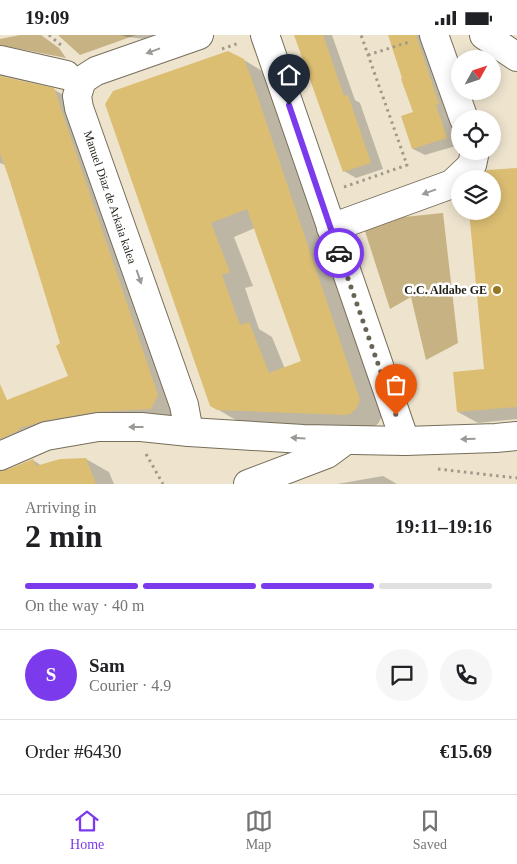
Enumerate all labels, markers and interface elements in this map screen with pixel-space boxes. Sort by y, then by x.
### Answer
text: 19:09 [25,7,69,28]
one-way arrow [145,48,160,55]
north arrow [451,50,501,100]
map controls [451,50,501,220]
pin [268,54,310,105]
icon: home [275,61,303,89]
button: locate [451,110,501,160]
street label: Manuel Diaz de Arkaia kalea [81,129,140,266]
button: layers [451,170,501,220]
one-way arrow [421,188,436,196]
courier [314,228,364,278]
icon: car [325,239,353,267]
one-way arrow [136,270,143,285]
place label: C.C. Aldabe GE [404,283,487,297]
marker: C.C. Aldabe GE [491,284,503,296]
pin [375,364,417,415]
icon: bag [382,371,410,399]
one-way arrow [127,423,143,431]
one-way arrow [289,434,305,442]
one-way arrow [460,435,476,443]
text: Arriving in [25,499,97,516]
text: 19:11–19:16 [395,516,492,537]
text: 2 min [25,518,102,554]
text: On the way · 40 m [25,597,145,614]
button: chat [376,649,428,701]
button: phone [440,649,492,701]
text: Sam [89,655,125,676]
text: S [46,664,56,685]
text: Courier · 4.9 [89,677,171,694]
text: Order #6430 [25,741,122,762]
text: €15.69 [440,741,492,762]
tab: Home [70,807,104,853]
tab: Map [245,807,273,853]
tab: Saved [413,807,447,853]

